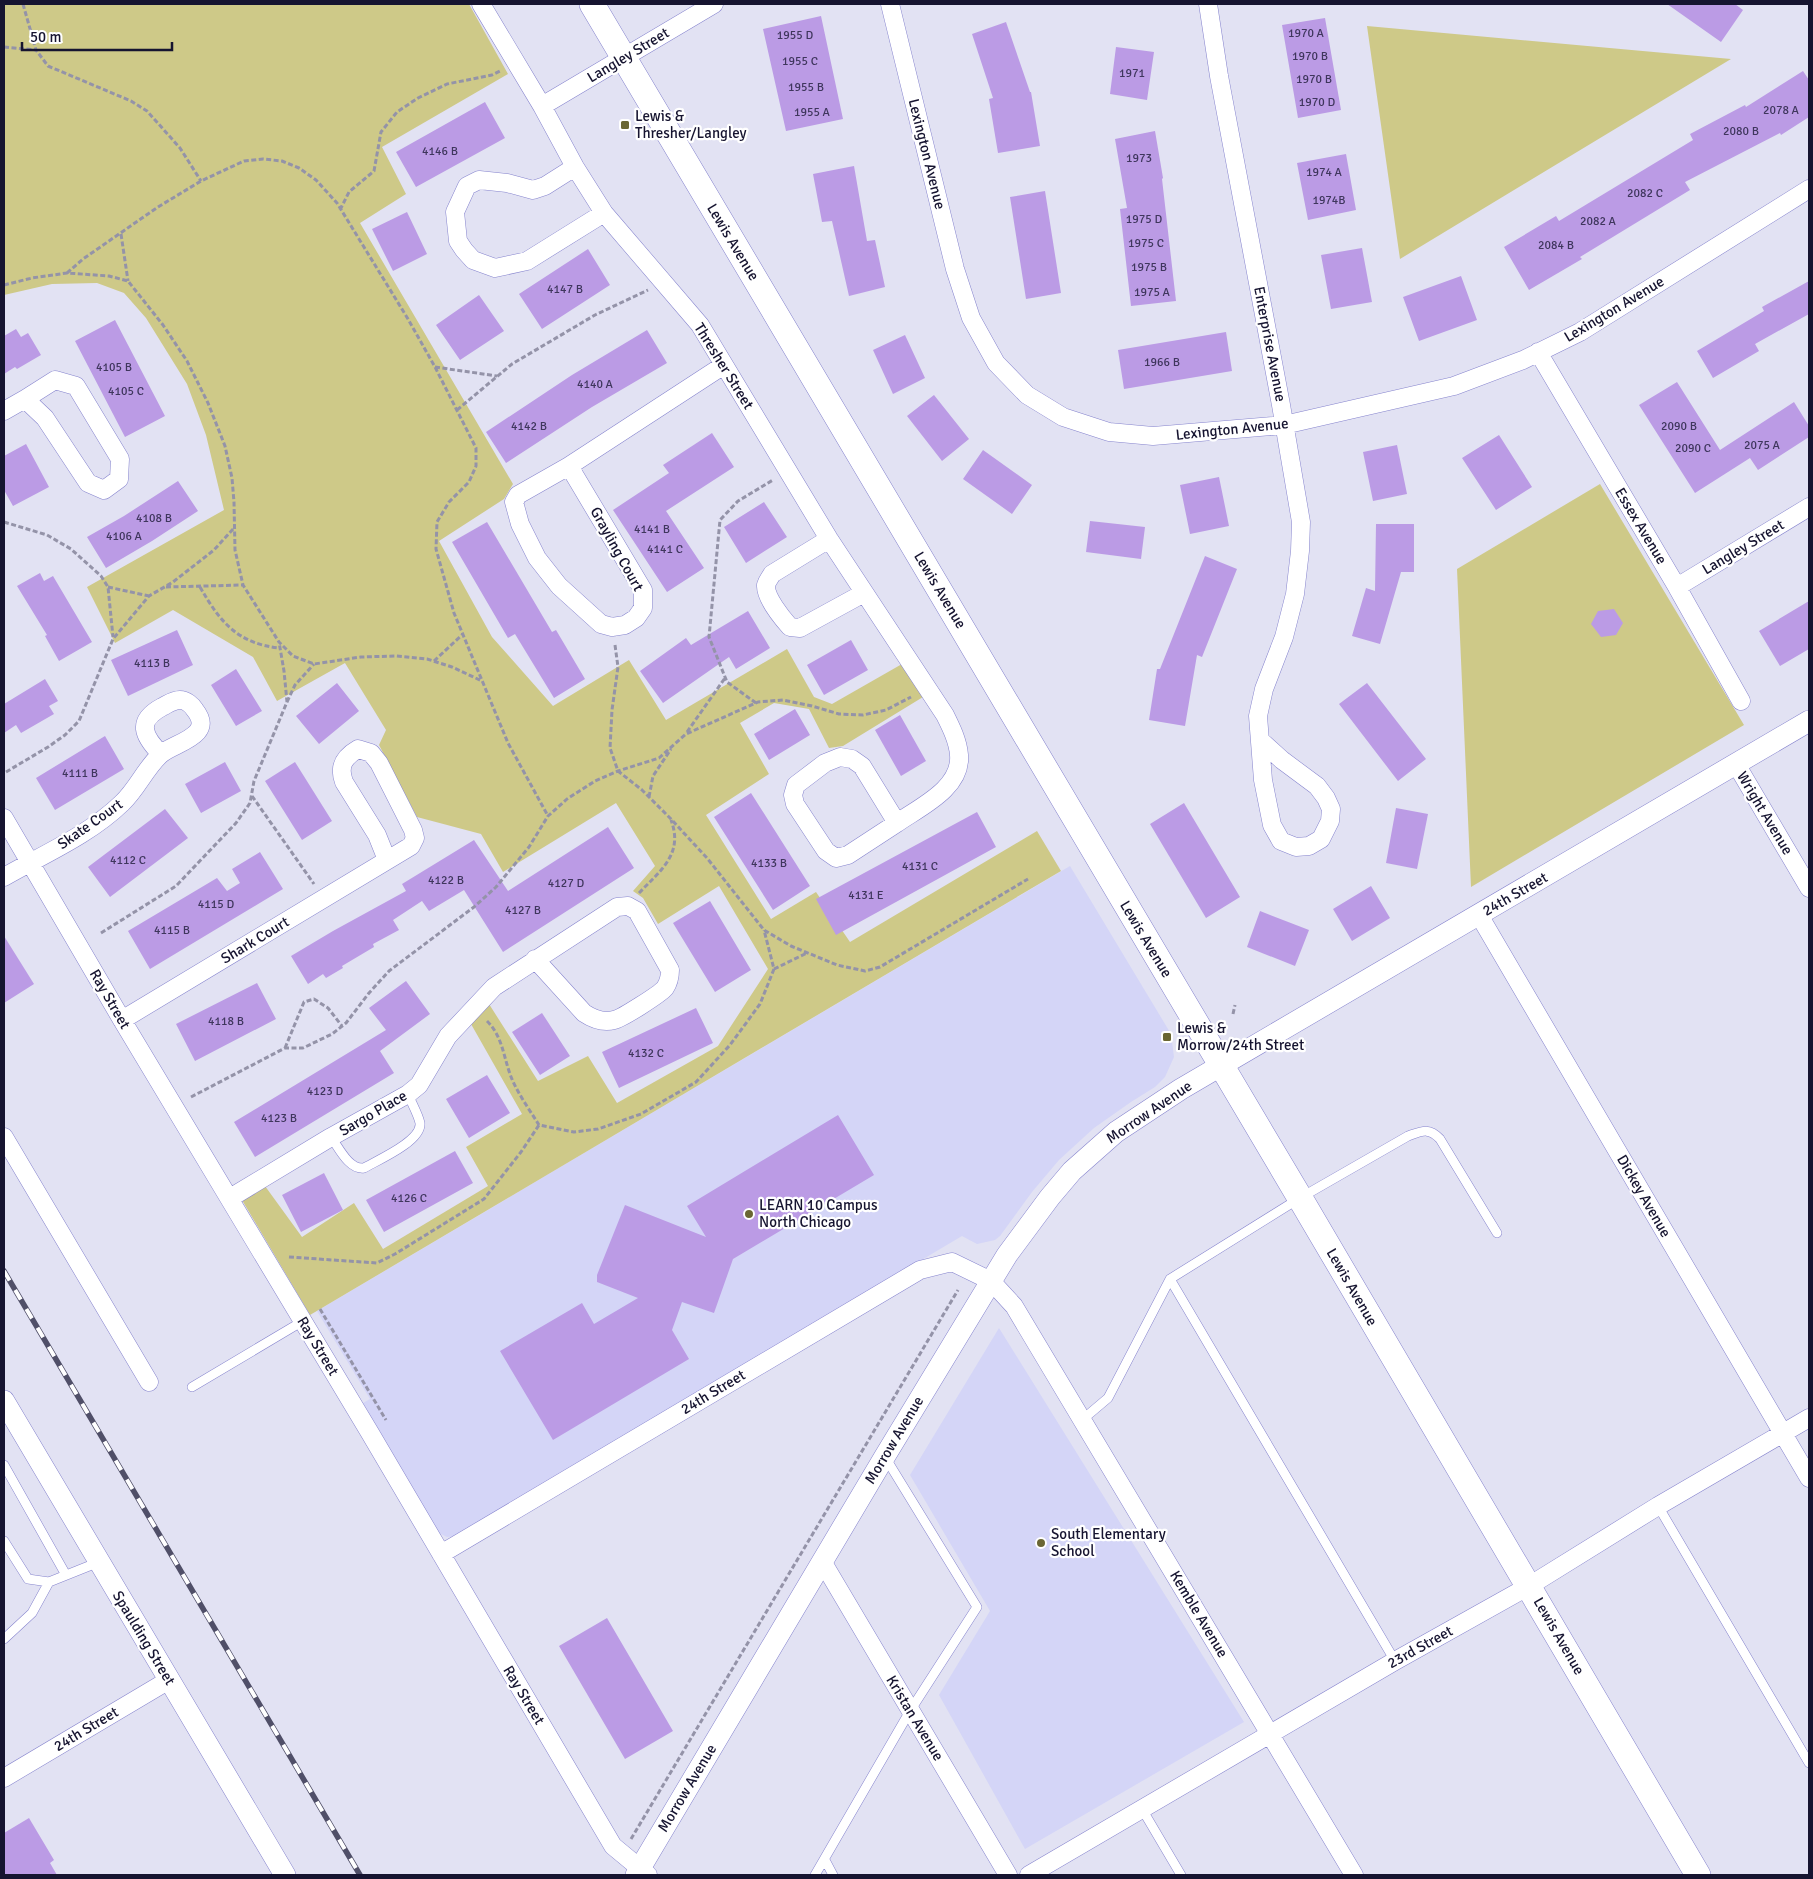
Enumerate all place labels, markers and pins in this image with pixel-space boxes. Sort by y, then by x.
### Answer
place label: Lewis & Thresher/Langley [635,107,747,142]
marker: Lewis & Thresher/Langley [619,119,631,131]
place label: Lewis & Morrow/24th Street [1177,1019,1304,1054]
marker: Lewis & Morrow/24th Street [1161,1031,1173,1043]
place label: LEARN 10 Campus North Chicago [759,1196,878,1231]
marker: LEARN 10 Campus North Chicago [743,1208,755,1220]
place label: South Elementary School [1051,1525,1166,1560]
marker: South Elementary School [1035,1537,1047,1549]

